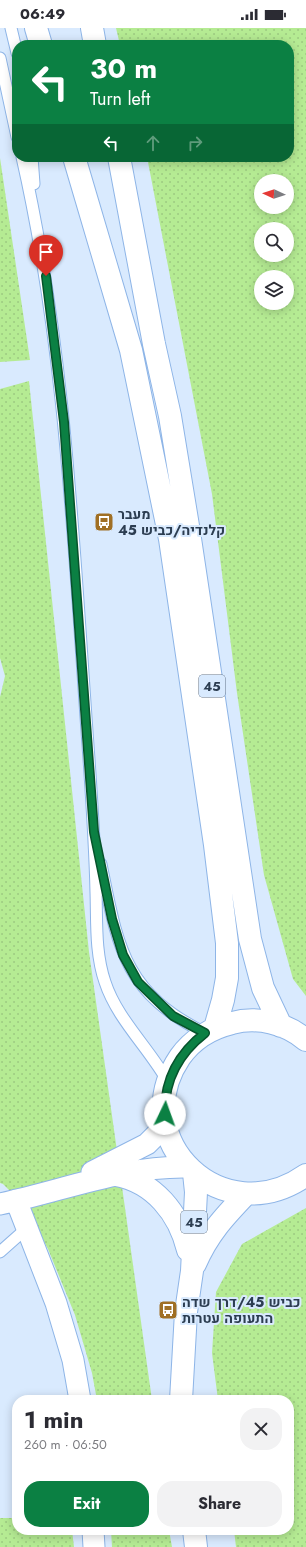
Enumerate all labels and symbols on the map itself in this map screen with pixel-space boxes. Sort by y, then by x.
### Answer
north arrow [254,174,294,214]
pin [29,235,63,276]
place label: מעבר קלנדיה/כביש 45 [118,504,225,540]
bus stop icon: מעבר קלנדיה/כביש 45 [93,511,115,533]
road number: 45 [199,675,225,697]
position arrow [144,1093,186,1135]
road number: 45 [181,1211,207,1233]
place label: כביש 45/דרך שדה התעופה עטרות [182,1292,301,1328]
bus stop icon: כביש 45/דרך שדה התעופה עטרות [157,1299,179,1321]

